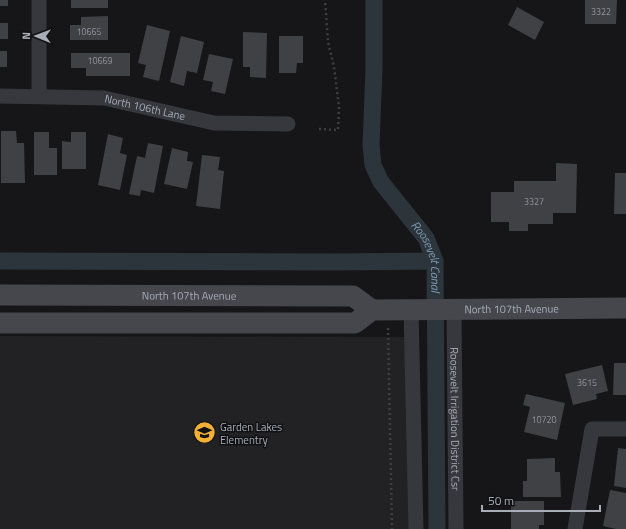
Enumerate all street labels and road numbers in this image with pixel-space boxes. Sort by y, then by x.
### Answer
street label: North 106th Lane [103,90,187,124]
street label: North 107th Avenue [142,287,237,304]
street label: North 107th Avenue [464,301,559,317]
street label: Roosevelt Irrigation District Csr [446,347,464,491]

